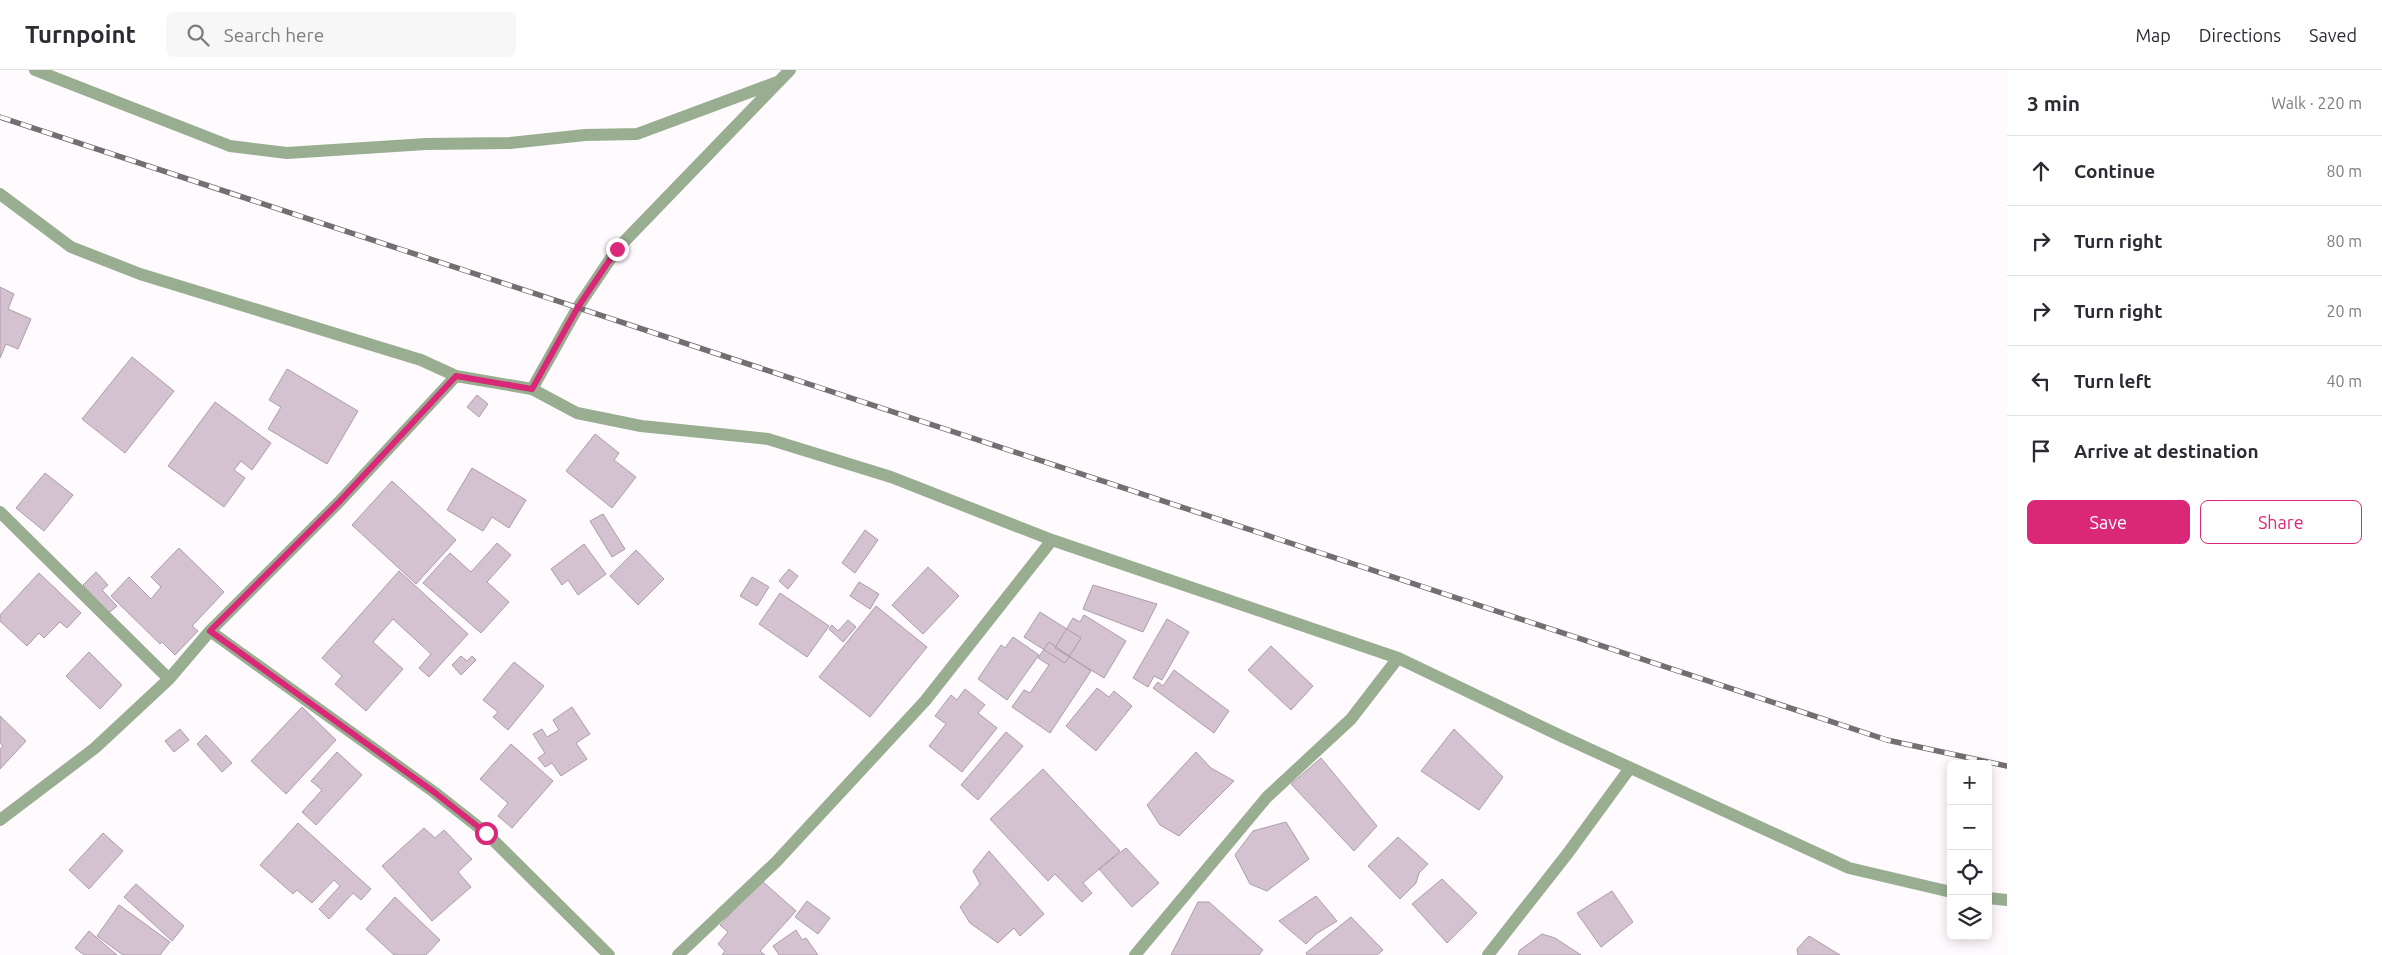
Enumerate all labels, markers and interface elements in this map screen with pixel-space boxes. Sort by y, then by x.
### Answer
search box [166,12,516,57]
text: Turnpoint [25,21,136,48]
icon: search [184,21,212,49]
text: Search here [224,24,324,46]
text: Map [2135,25,2171,45]
text: Directions [2199,25,2281,45]
text: Saved [2309,25,2357,45]
text: 3 min [2027,91,2080,115]
text: Walk · 220 m [2271,94,2362,112]
icon: ahead [2027,157,2055,185]
text: Continue [2074,160,2155,182]
text: 80 m [2326,162,2362,180]
icon: right [2027,227,2055,255]
text: Turn right [2074,230,2162,252]
text: 80 m [2326,232,2362,250]
route end [606,238,629,261]
icon: right [2027,297,2055,325]
text: Turn right [2074,300,2162,322]
text: 20 m [2326,302,2362,320]
icon: left [2027,367,2055,395]
text: Turn left [2074,370,2152,392]
text: 40 m [2326,372,2362,390]
icon: arrive [2027,437,2055,465]
text: Arrive at destination [2074,440,2259,462]
button: Save [2027,500,2190,544]
button: Share [2200,500,2362,544]
map controls [1947,760,1992,940]
button: + [1947,760,1992,805]
button: − [1947,805,1992,850]
route start [475,822,498,845]
button: locate [1947,850,1992,895]
button: layers [1947,895,1992,940]

